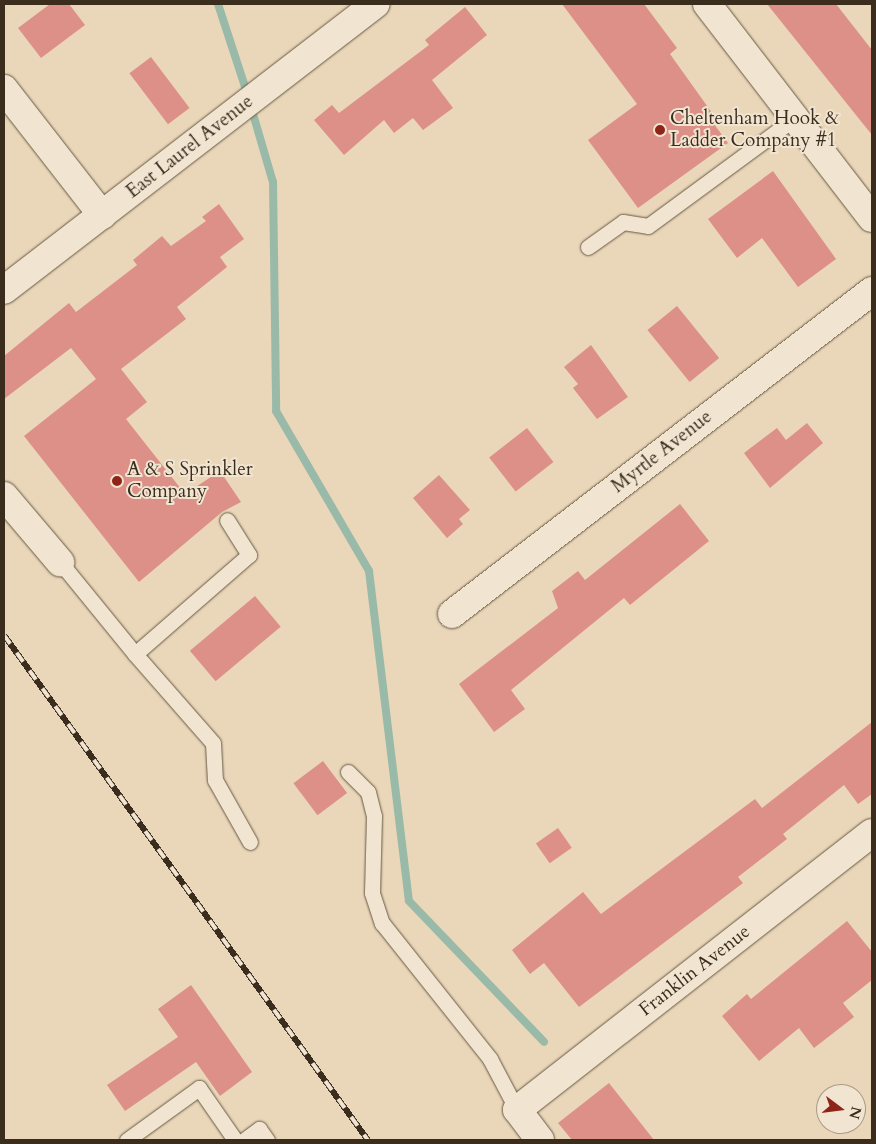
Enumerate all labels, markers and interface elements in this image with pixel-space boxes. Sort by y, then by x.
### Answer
street label: East Laurel Avenue [122,90,258,204]
place label: Cheltenham Hook & Ladder Company #1 [670,108,839,152]
marker: Cheltenham Hook & Ladder Company #1 [654,124,666,136]
street label: Myrtle Avenue [607,406,717,498]
place label: A & S Sprinkler Company [127,459,253,503]
marker: A & S Sprinkler Company [111,475,123,487]
street label: Franklin Avenue [635,921,755,1021]
north arrow [816,1084,866,1134]
text: N [844,1104,866,1121]

